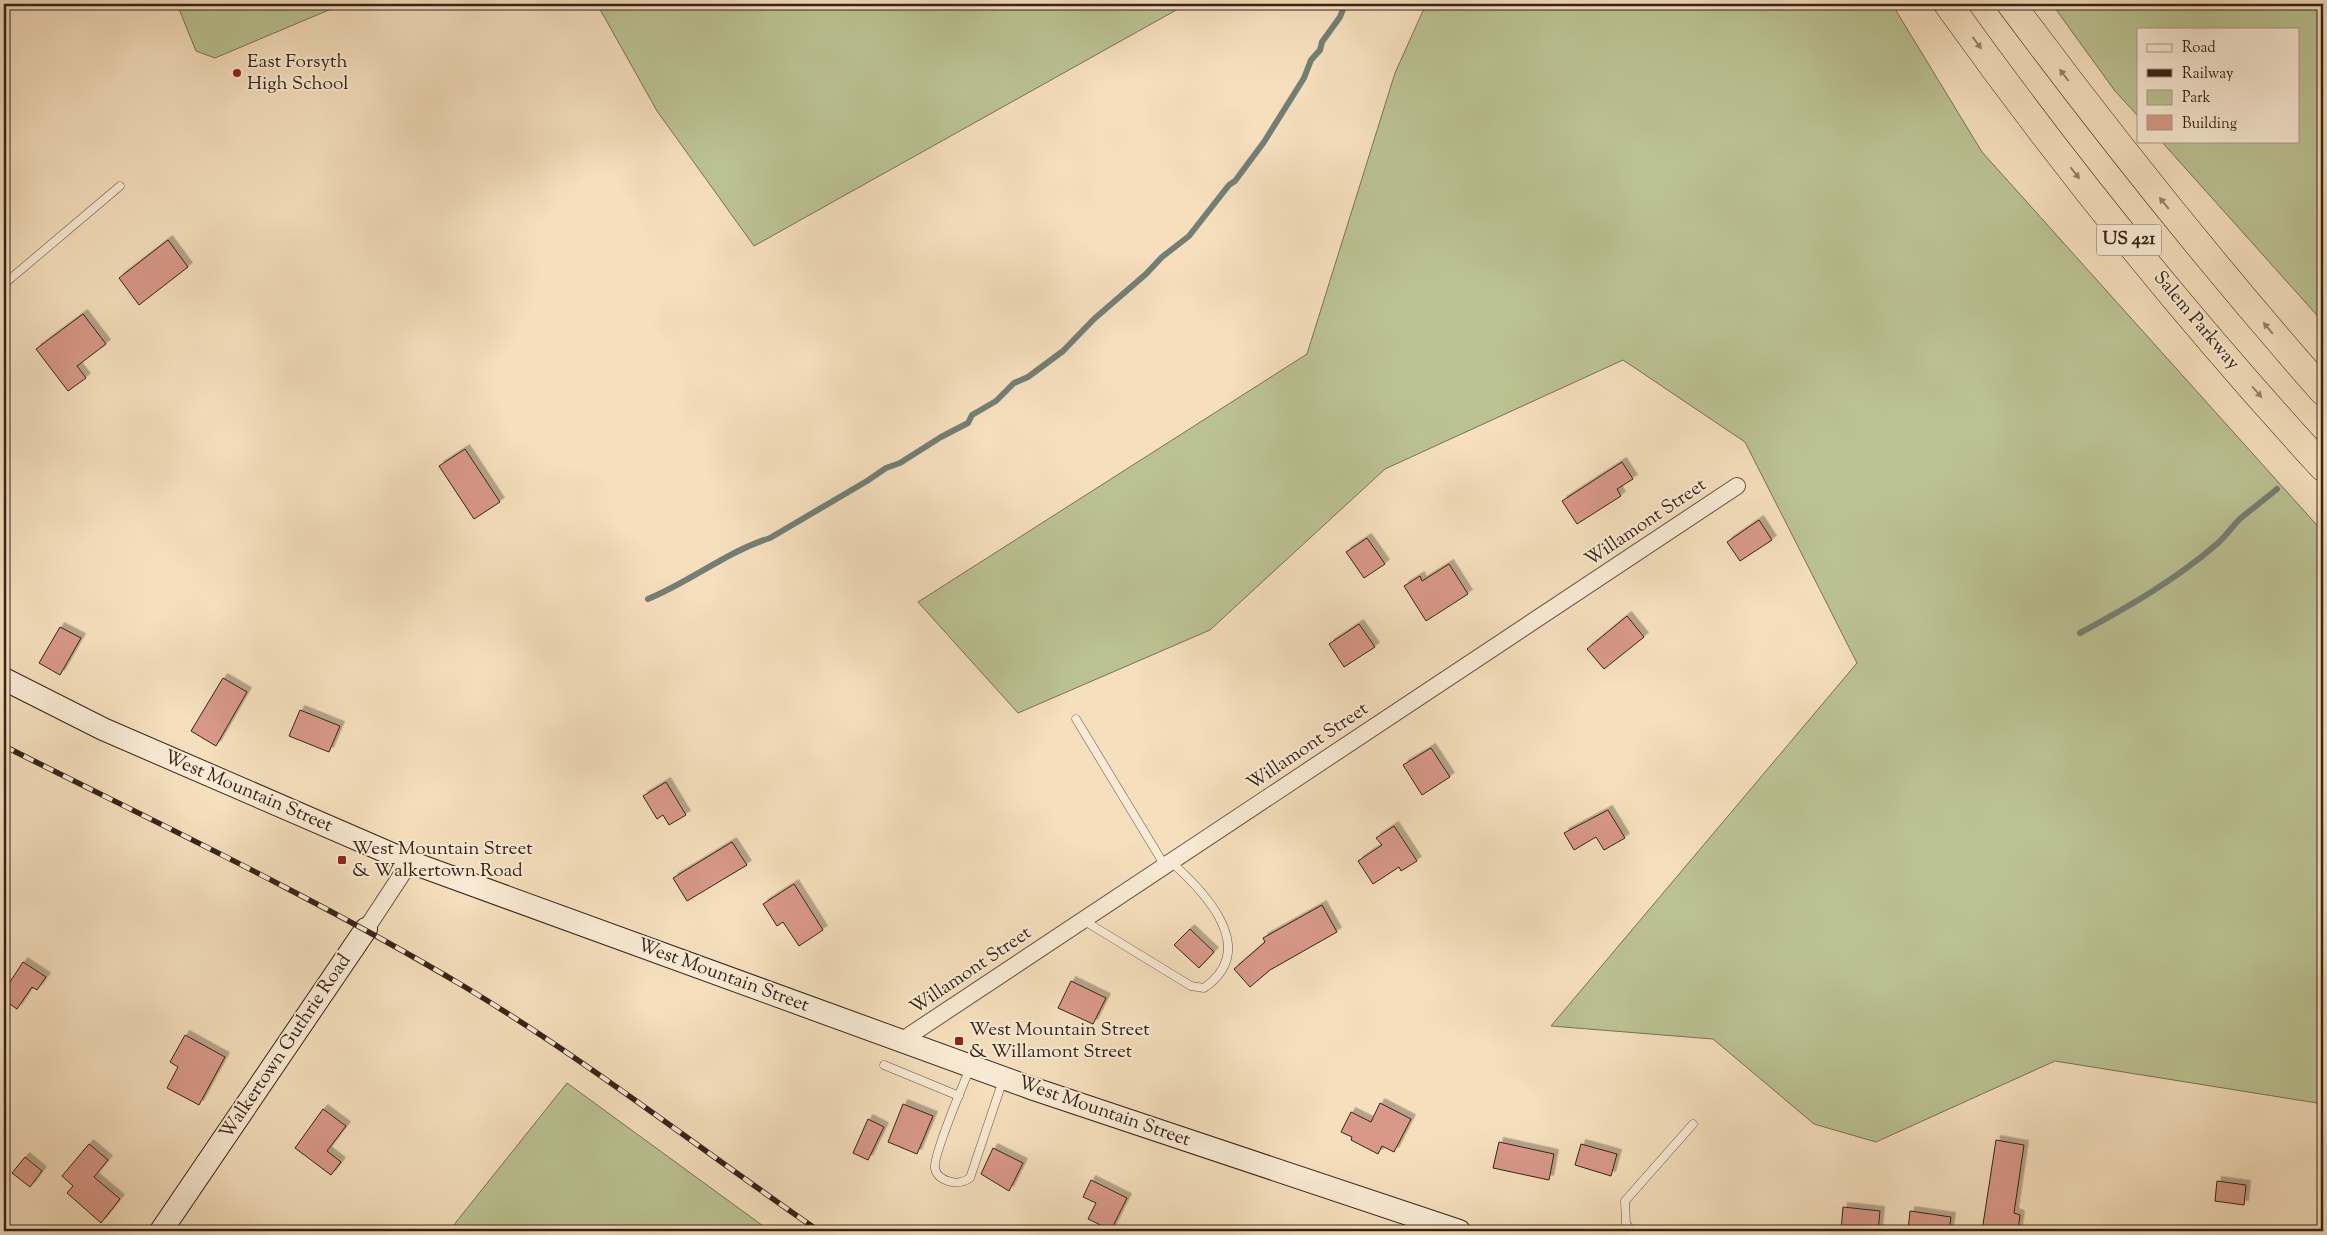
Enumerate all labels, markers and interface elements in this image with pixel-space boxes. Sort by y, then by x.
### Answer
legend [2137,28,2300,142]
one-way arrow [1972,36,1982,50]
text: Road [2182,38,2216,59]
place label: East Forsyth High School [247,49,349,98]
text: Railway [2182,64,2234,85]
marker: East Forsyth High School [231,67,243,79]
one-way arrow [2058,69,2069,82]
text: Park [2182,88,2211,109]
text: Building [2182,114,2237,135]
one-way arrow [2070,166,2080,179]
one-way arrow [2159,197,2170,210]
road number: US 421 [2096,224,2162,256]
street label: Salem Parkway [2146,266,2246,377]
one-way arrow [2263,322,2274,334]
one-way arrow [2251,385,2263,397]
street label: Willamont Street [1580,472,1713,574]
street label: Willamont Street [1242,696,1375,798]
street label: West Mountain Street [160,744,337,840]
place label: West Mountain Street & Walkertown Road [352,836,533,885]
marker: West Mountain Street & Walkertown Road [336,854,348,866]
street label: Willamont Street [905,920,1038,1022]
street label: West Mountain Street [634,932,813,1020]
street label: Walkertown Guthrie Road [214,949,358,1145]
place label: West Mountain Street & Willamont Street [969,1017,1150,1066]
marker: West Mountain Street & Willamont Street [953,1035,965,1047]
street label: West Mountain Street [1014,1070,1194,1154]

